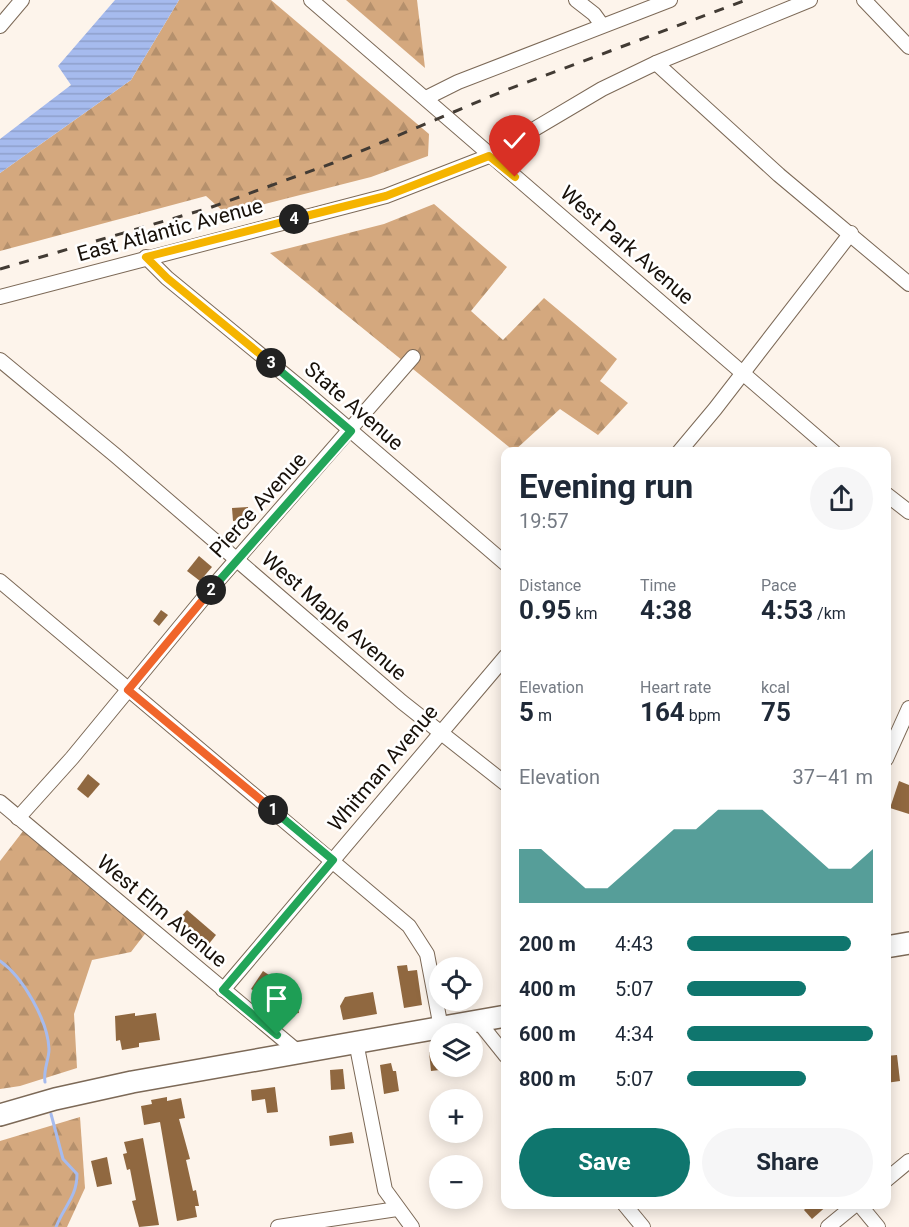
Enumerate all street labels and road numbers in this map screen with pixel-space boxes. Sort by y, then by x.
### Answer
street label: West Park Avenue [556,181,698,309]
street label: East Atlantic Avenue [74,194,266,266]
street label: State Avenue [300,357,408,455]
street label: Pierce Avenue [205,448,311,562]
street label: West Maple Avenue [257,547,411,685]
street label: Whitman Avenue [323,700,443,836]
street label: West Elm Avenue [92,850,232,972]

